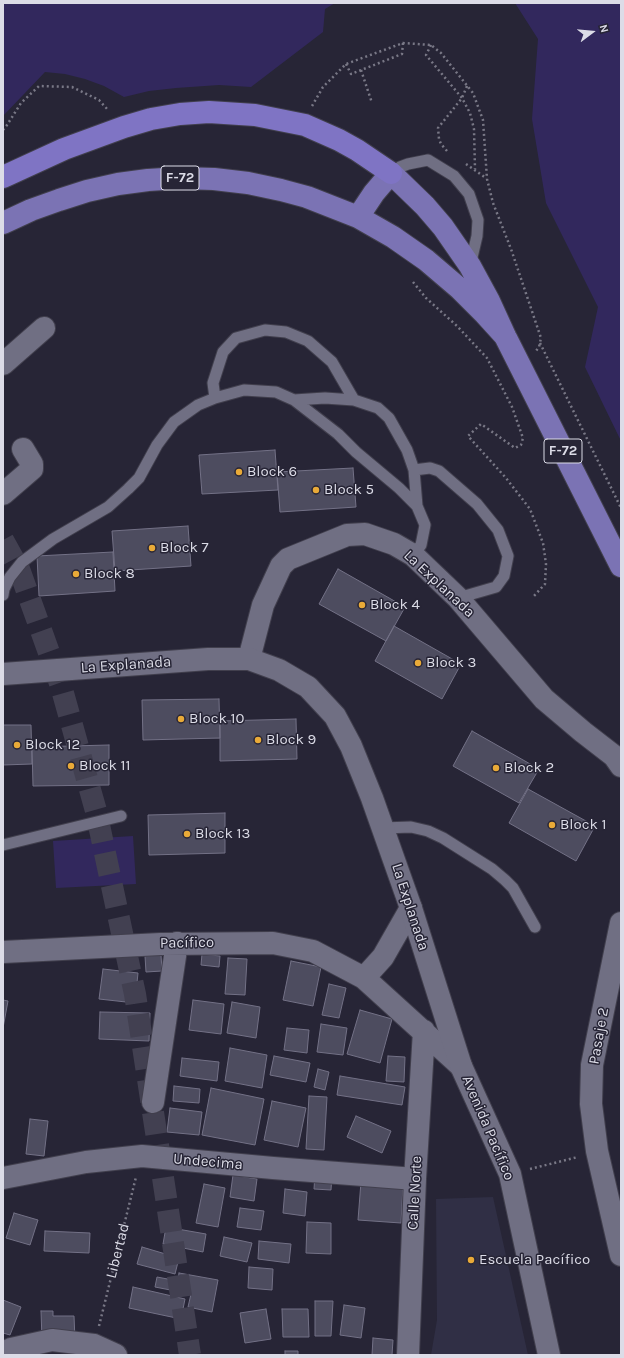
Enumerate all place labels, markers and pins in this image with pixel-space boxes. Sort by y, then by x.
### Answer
place label: Block 6 [247,463,297,481]
marker: Block 6 [234,467,244,477]
place label: Block 5 [324,481,374,499]
marker: Block 5 [311,485,321,495]
place label: Block 7 [160,539,209,557]
marker: Block 7 [147,543,157,553]
place label: Block 8 [84,565,135,583]
marker: Block 8 [71,569,81,579]
place label: Block 4 [370,596,420,614]
marker: Block 4 [357,600,367,610]
place label: Block 3 [426,654,476,672]
marker: Block 3 [413,658,423,668]
place label: Block 10 [189,710,244,728]
marker: Block 10 [176,714,186,724]
place label: Block 9 [266,731,316,749]
marker: Block 9 [253,735,263,745]
place label: Block 12 [25,736,80,754]
marker: Block 12 [12,740,22,750]
place label: Block 11 [79,757,130,775]
place label: Block 2 [504,759,554,777]
marker: Block 11 [66,761,76,771]
marker: Block 2 [491,763,501,773]
place label: Block 1 [560,816,606,834]
marker: Block 1 [547,820,557,830]
place label: Block 13 [195,825,250,843]
marker: Block 13 [182,829,192,839]
place label: Escuela Pacífico [479,1251,590,1269]
marker: Escuela Pacífico [466,1255,476,1265]

